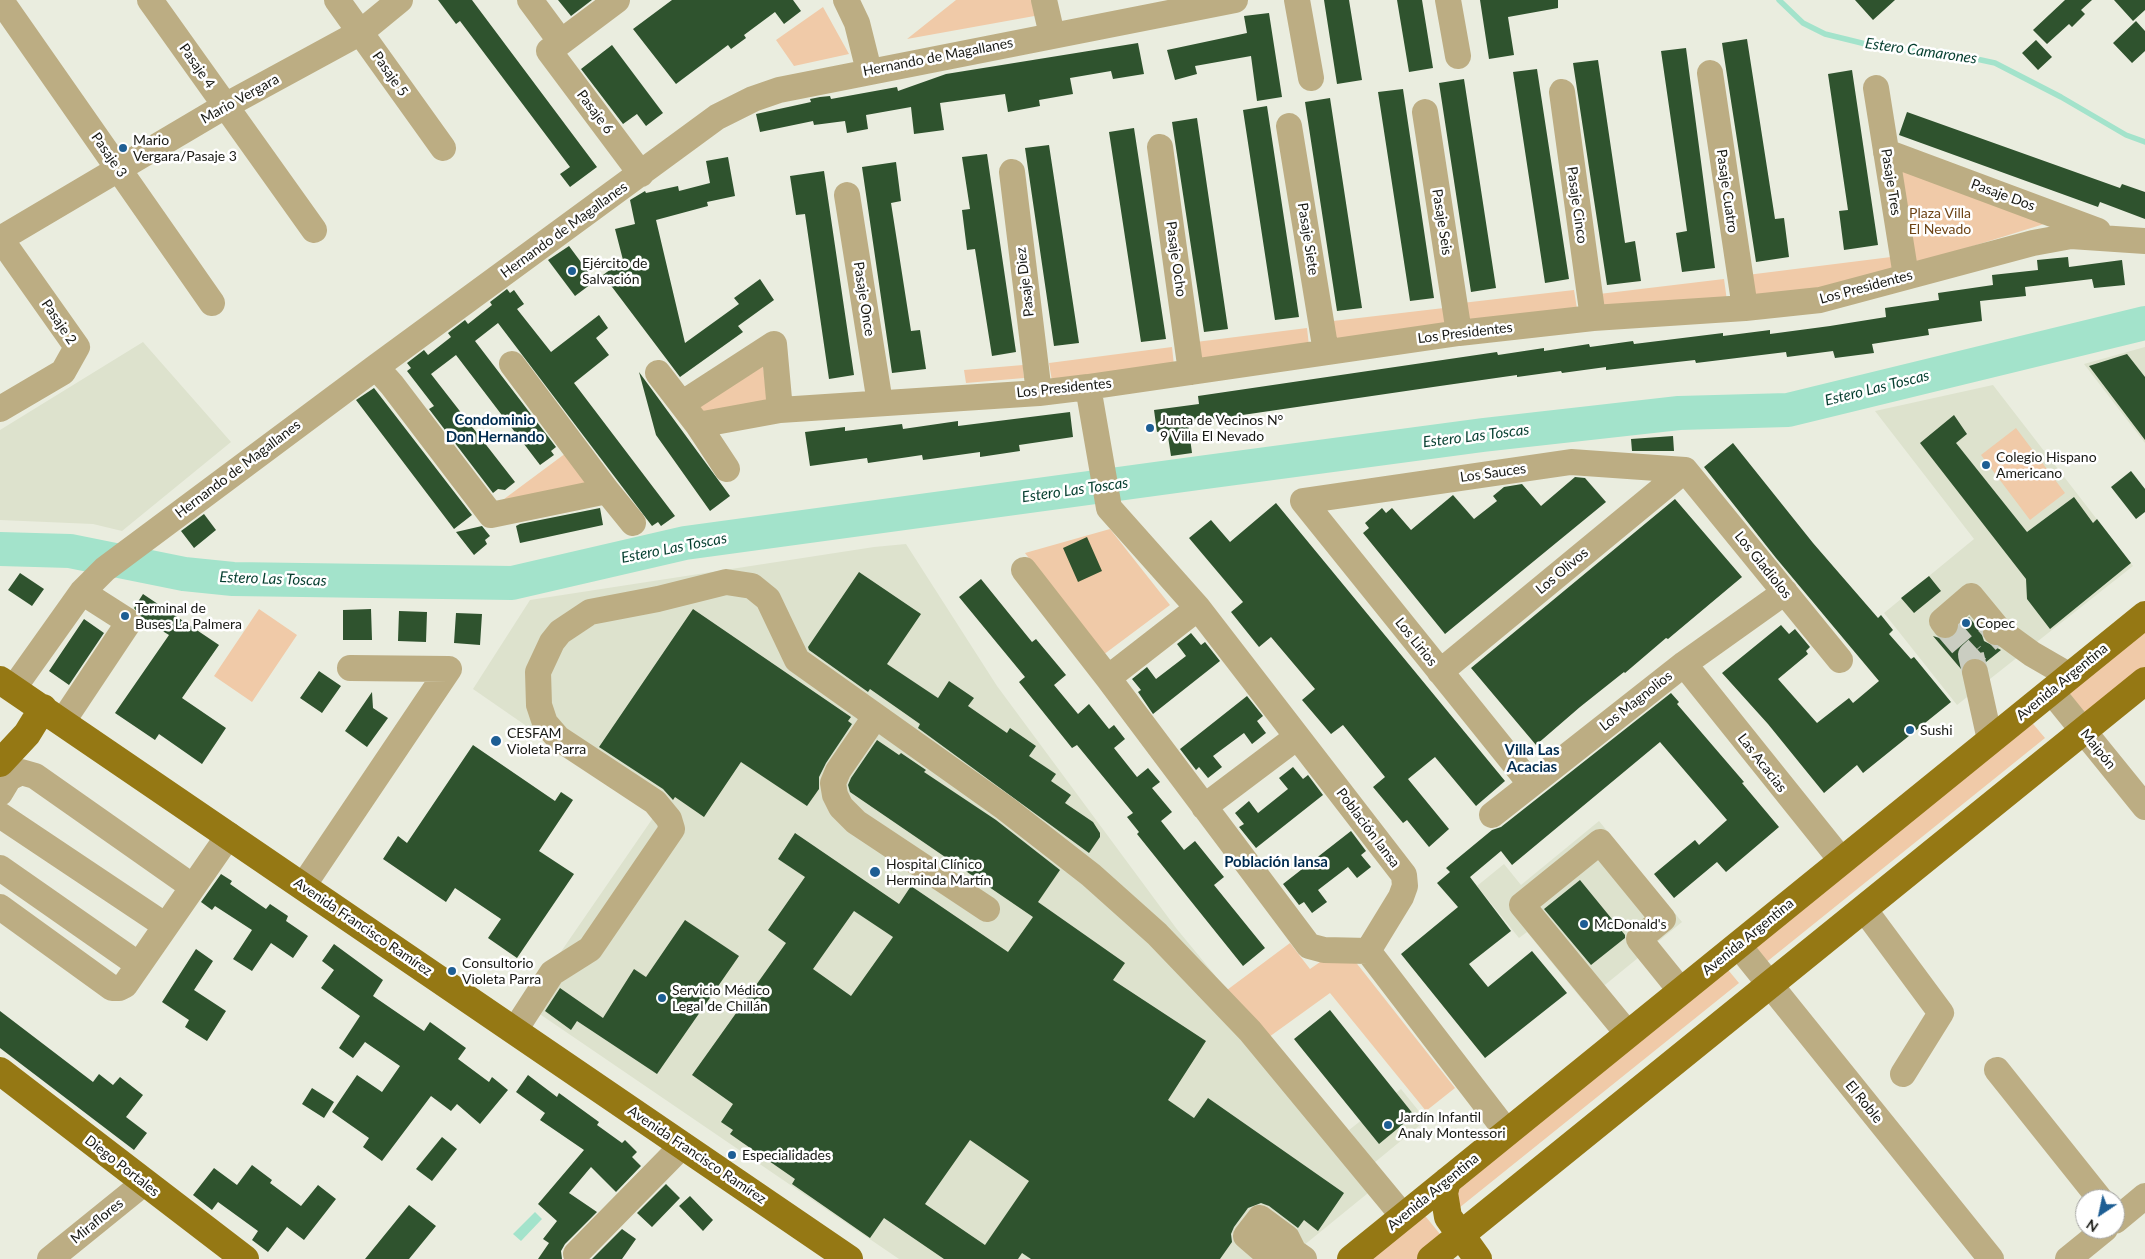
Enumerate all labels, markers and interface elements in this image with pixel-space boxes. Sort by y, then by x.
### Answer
street label: Hernando de Magallanes [862,34,1014,80]
water label: Estero Camarones [1864,34,1978,68]
street label: Pasaje 4 [176,40,218,92]
street label: Pasaje 5 [369,48,411,100]
street label: Mario Vergara [198,71,282,127]
street label: Pasaje 6 [573,87,617,137]
street label: Pasaje 3 [88,129,130,181]
place label: Mario Vergara/Pasaje 3 [133,132,237,164]
marker: Mario Vergara/Pasaje 3 [117,142,129,154]
street label: Pasaje Tres [1877,147,1905,217]
street label: Pasaje Cuatro [1713,148,1741,234]
street label: Pasaje Cinco [1563,165,1591,245]
street label: Pasaje Dos [1969,176,2037,214]
street label: Hernando de Magallanes [497,178,631,282]
street label: Pasaje Seis [1428,188,1456,256]
street label: Pasaje Siete [1294,202,1322,276]
park label: Plaza Villa El Nevado [1909,205,1971,238]
street label: Pasaje Ocho [1162,220,1190,298]
street label: Pasaje Diez [1012,246,1038,318]
place label: Ejército de Salvación [582,255,647,288]
street label: Pasaje Once [850,260,878,338]
marker: Ejército de Salvación [566,265,578,277]
street label: Los Presidentes [1818,267,1914,307]
street label: Pasaje 2 [38,296,80,348]
street label: Los Presidentes [1417,319,1513,347]
water label: Estero Las Toscas [1823,366,1931,410]
street label: Los Presidentes [1016,375,1112,401]
district label: Condominio Don Hernando [446,411,544,446]
place label: Junta de Vecinos N° 9 Villa El Nevado [1160,412,1283,444]
street label: Hernando de Magallanes [172,416,304,522]
water label: Estero Las Toscas [1422,421,1530,451]
marker: Junta de Vecinos N° 9 Villa El Nevado [1144,422,1156,434]
place label: Colegio Hispano Americano [1996,449,2097,482]
marker: Colegio Hispano Americano [1980,459,1992,471]
street label: Los Sauces [1459,460,1527,486]
water label: Estero Las Toscas [1021,474,1129,506]
street label: Los Gladiolos [1731,528,1795,602]
water label: Estero Las Toscas [620,529,728,567]
street label: Los Olivos [1532,544,1592,598]
water label: Estero Las Toscas [219,568,327,590]
place label: Terminal de Buses La Palmera [135,600,242,632]
marker: Terminal de Buses La Palmera [119,610,131,622]
street label: Los Lirios [1391,614,1441,670]
place label: Copec [1976,615,2015,631]
marker: Copec [1960,617,1972,629]
street label: Avenida Argentina [2013,640,2111,724]
street label: Los Magnolios [1596,667,1676,735]
place label: Sushi [1920,722,1952,738]
marker: Sushi [1904,724,1916,736]
place label: CESFAM Violeta Parra [507,725,586,758]
street label: Maipón [2077,726,2119,772]
street label: Las Acacias [1734,730,1790,796]
marker: CESFAM Violeta Parra [489,734,503,748]
district label: Villa Las Acacias [1505,741,1559,776]
street label: Población Iansa [1333,785,1403,871]
district label: Población Iansa [1224,853,1328,871]
place label: Hospital Clínico Herminda Martín [886,856,991,889]
marker: Hospital Clínico Herminda Martín [868,865,882,879]
street label: Avenida Francisco Ramírez [291,874,435,980]
street label: Avenida Argentina [1699,895,1797,979]
place label: McDonald's [1594,916,1667,932]
marker: McDonald's [1578,918,1590,930]
place label: Consultorio Violeta Parra [462,955,541,988]
marker: Consultorio Violeta Parra [446,965,458,977]
place label: Servicio Médico Legal de Chillán [672,982,770,1014]
marker: Servicio Médico Legal de Chillán [656,992,668,1004]
street label: El Roble [1842,1077,1886,1127]
street label: Avenida Francisco Ramírez [625,1102,769,1208]
place label: Jardín Infantil Analy Montessori [1398,1109,1506,1142]
marker: Jardín Infantil Analy Montessori [1382,1119,1394,1131]
street label: Diego Portales [81,1132,163,1200]
place label: Especialidades [742,1147,831,1163]
marker: Especialidades [726,1149,738,1161]
street label: Avenida Argentina [1384,1150,1482,1234]
north arrow [2075,1189,2125,1239]
street label: Miraflores [67,1195,127,1247]
text: N [2083,1216,2101,1236]

